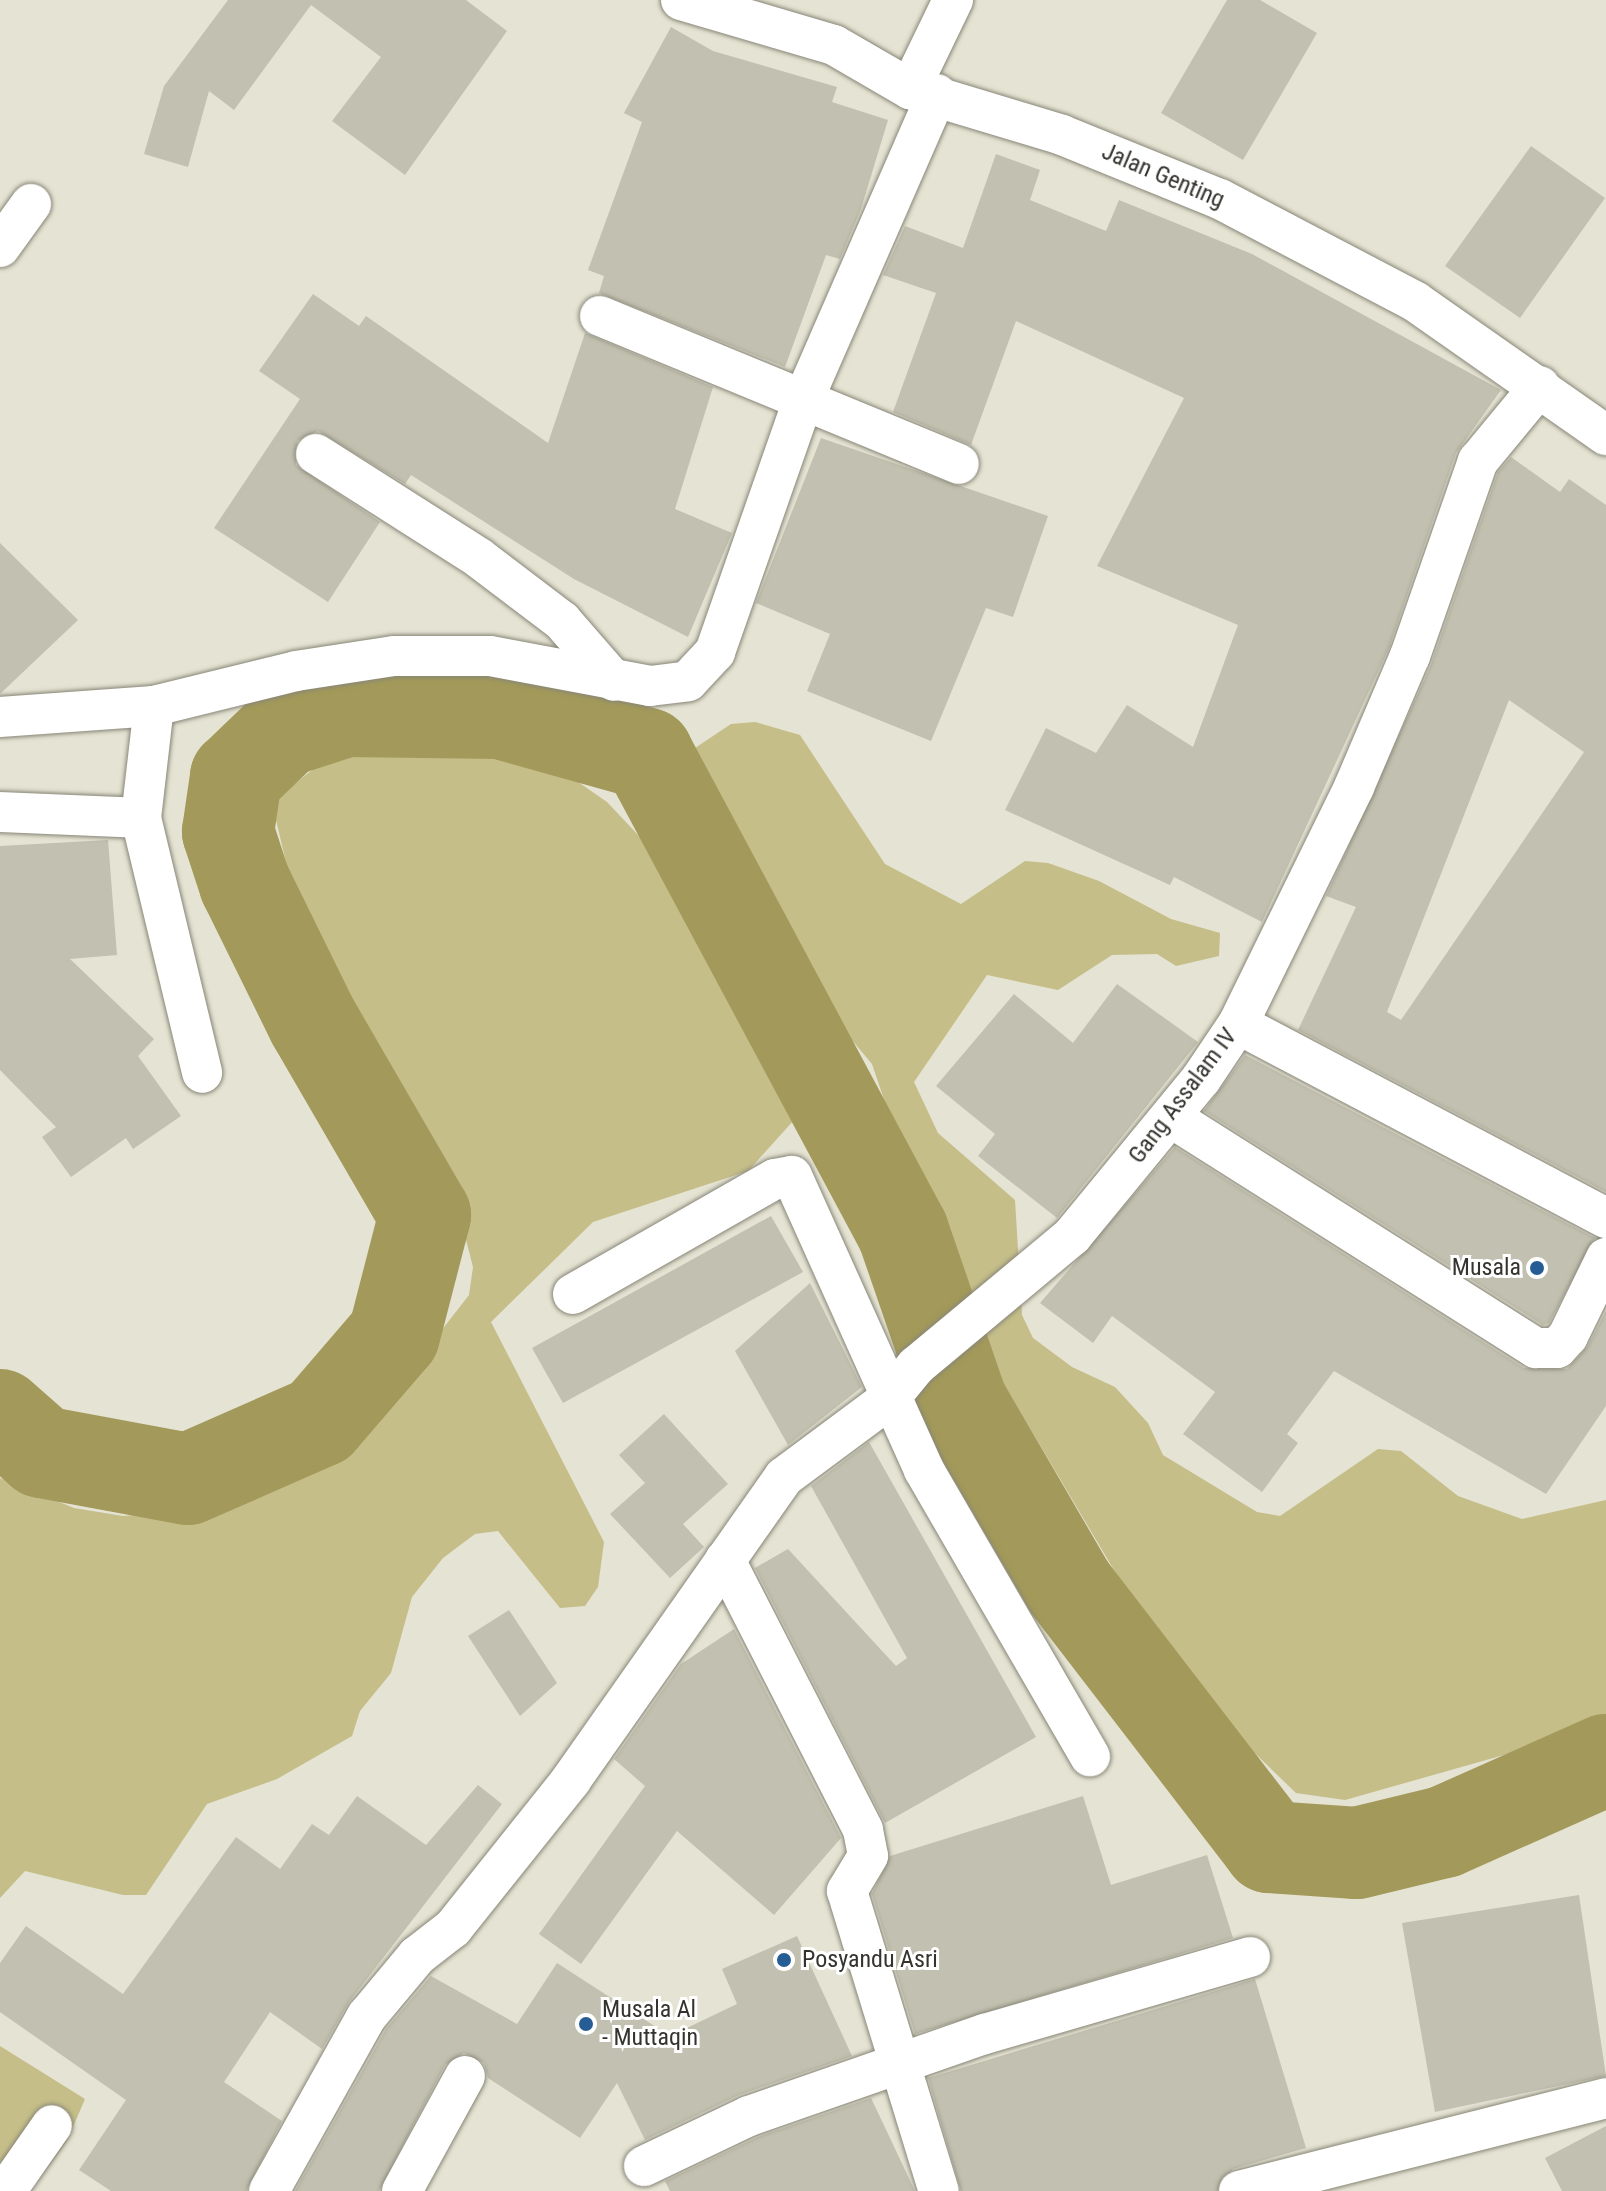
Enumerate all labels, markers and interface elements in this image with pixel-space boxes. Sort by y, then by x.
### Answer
street label: Jalan Genting [1097,137,1229,215]
street label: Gang Assalam IV [1123,1023,1243,1169]
place label: Musala [1452,1254,1521,1282]
marker: Musala [1528,1259,1546,1277]
place label: Posyandu Asri [802,1946,938,1974]
marker: Posyandu Asri [773,1949,795,1971]
place label: Musala Al - Muttaqin [602,1996,698,2052]
marker: Musala Al - Muttaqin [577,2015,595,2033]

